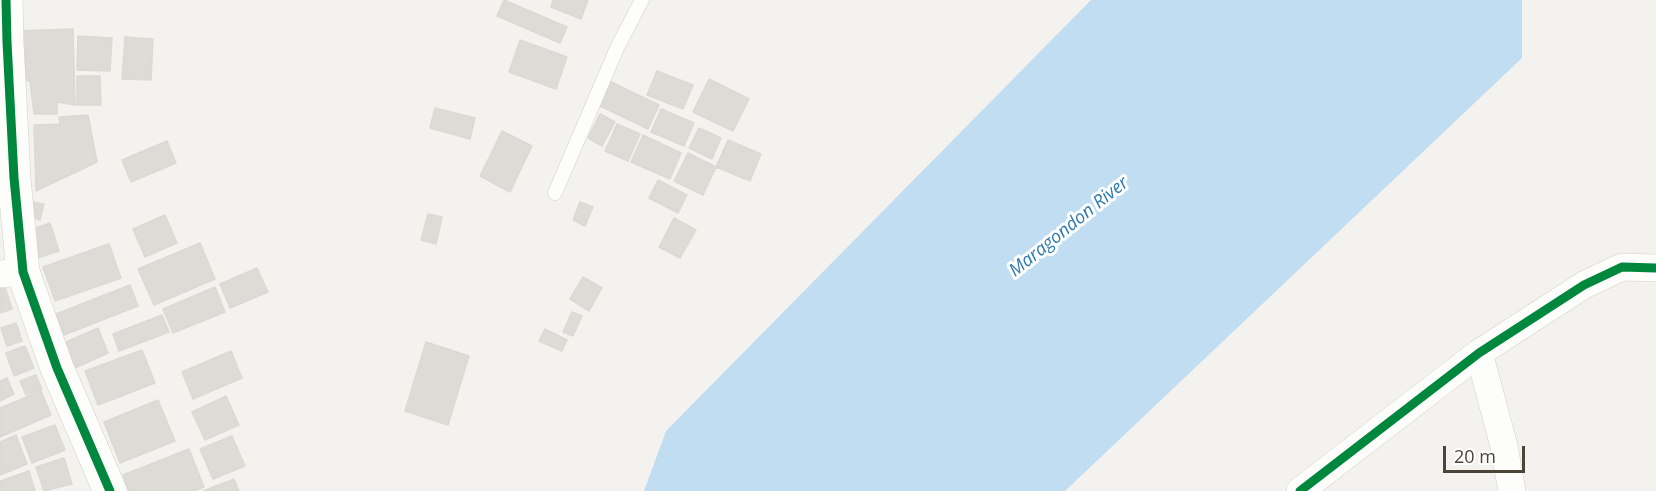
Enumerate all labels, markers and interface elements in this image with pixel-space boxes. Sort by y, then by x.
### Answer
water label: Maragondon River [1005,172,1133,282]
scale bar [1446,434,1528,472]
text: 20 m [1454,444,1496,468]

